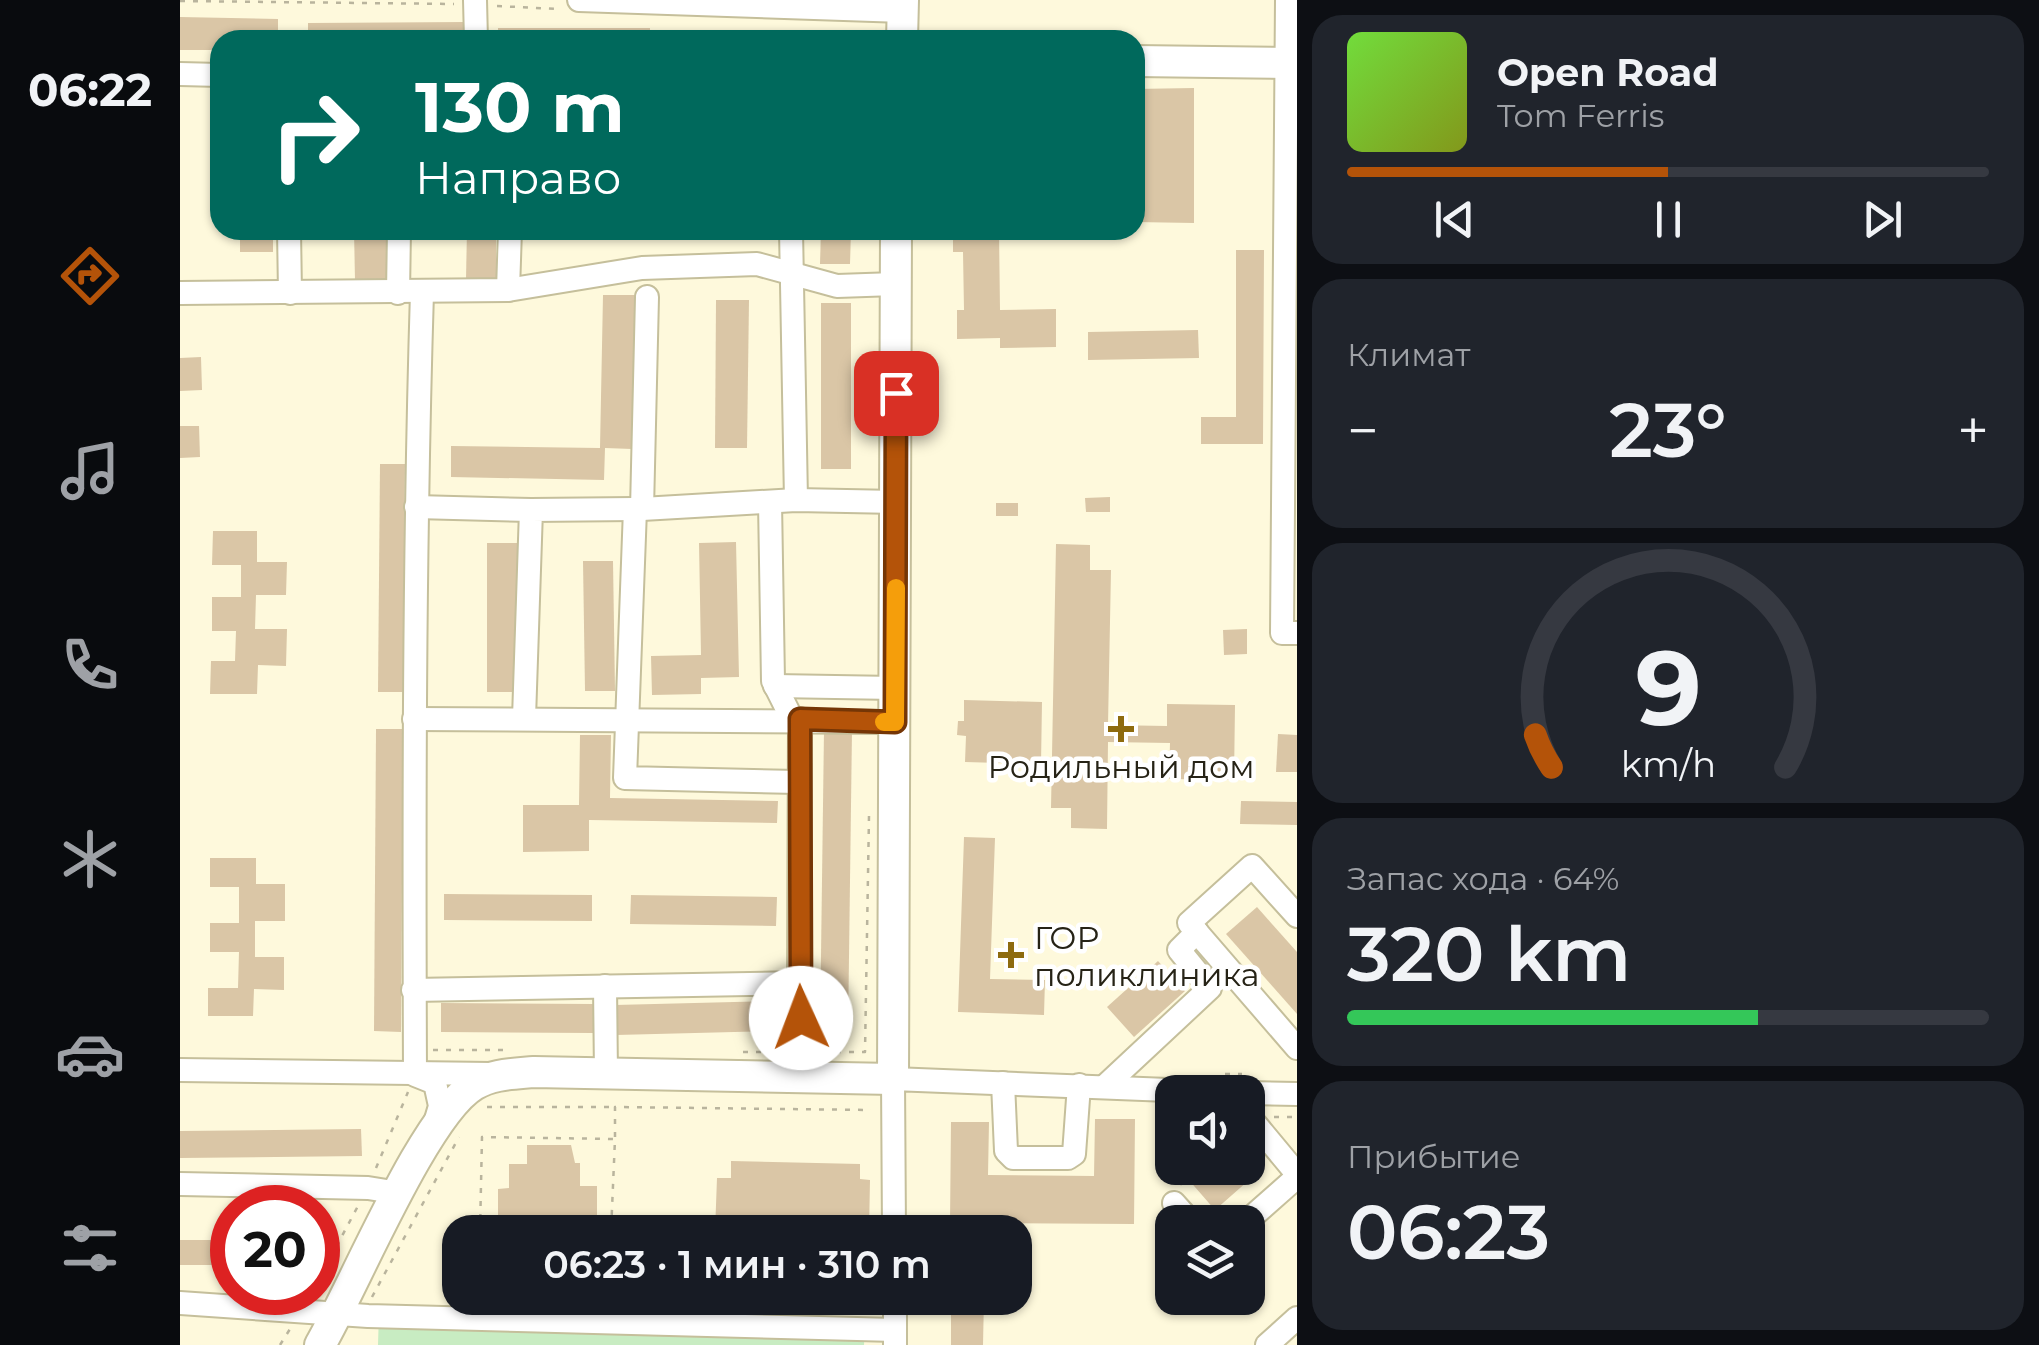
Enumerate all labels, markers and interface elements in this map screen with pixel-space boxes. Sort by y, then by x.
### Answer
text: Open Road [1497,49,1719,96]
text: 06:22 [28,62,152,117]
text: 130 m [415,64,625,150]
icon: right [250,70,380,200]
text: Tom Ferris [1497,96,1664,135]
text: Направо [415,150,621,205]
icon: previous [1427,192,1482,247]
icon: pause [1641,192,1696,247]
icon: next [1855,192,1910,247]
icon: directions [55,241,125,311]
text: Климат [1347,335,1470,374]
pin [854,351,939,436]
icon: arrive [869,366,924,421]
text: 23° [1609,384,1727,476]
text: − [1347,397,1379,464]
text: + [1957,397,1989,464]
icon: music [55,436,125,506]
text: 9 [1635,624,1701,751]
icon: phone [55,630,125,700]
marker: Родильный дом [1108,716,1134,742]
text: km/h [1620,742,1716,786]
place label: Родильный дом [987,747,1255,786]
icon: climate [55,824,125,894]
text: Запас хода · 64% [1347,859,1619,898]
text: 320 km [1347,908,1631,1000]
place label: ГОР поликлиника [1034,918,1259,994]
marker: ГОР поликлиника [998,942,1024,968]
position arrow [749,966,853,1070]
icon: car [55,1019,125,1089]
map controls [1155,1075,1265,1315]
button: sound [1155,1075,1265,1185]
text: Прибытие [1347,1137,1521,1176]
speed limit sign: 20 [210,1185,340,1315]
text: 06:23 [1347,1186,1550,1278]
button: layers [1155,1205,1265,1315]
icon: filters [55,1213,125,1283]
text: 06:23 · 1 мин · 310 m [543,1241,931,1288]

